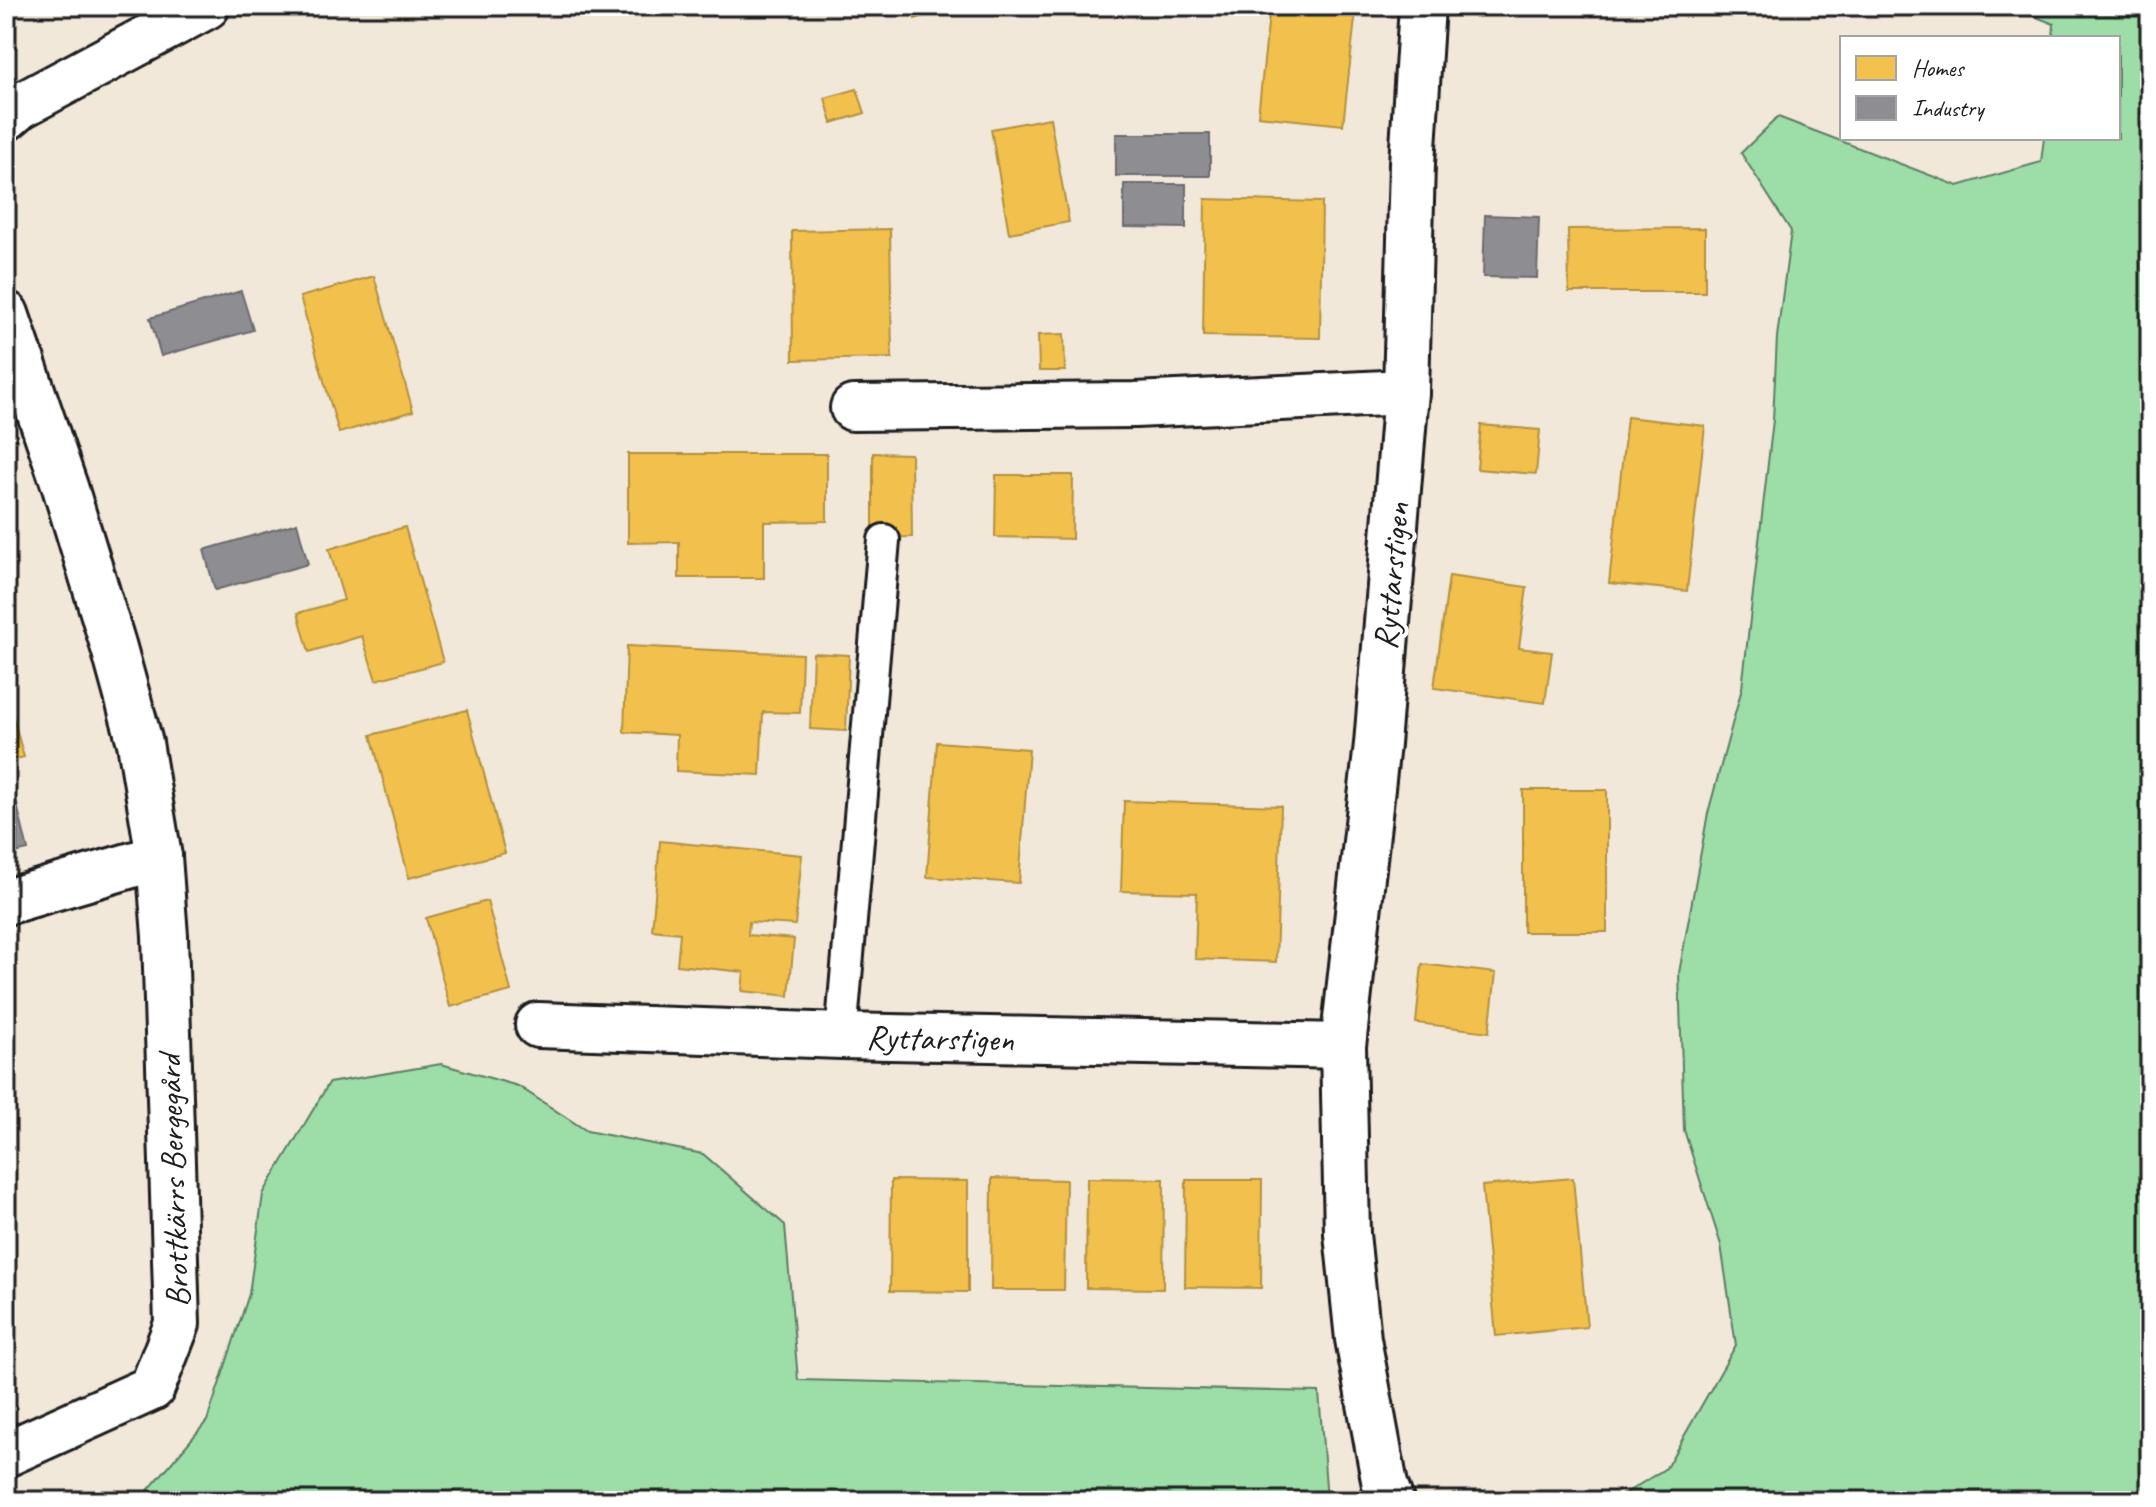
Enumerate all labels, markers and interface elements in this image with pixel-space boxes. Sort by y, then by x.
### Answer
legend [1840,36,2120,140]
text: Homes [1912,53,1965,83]
text: Industry [1912,93,1985,123]
street label: Ryttarstigen [1363,500,1419,651]
street label: Ryttarstigen [866,1015,1015,1061]
street label: Brottkärrs Bergegård [147,1048,199,1308]

